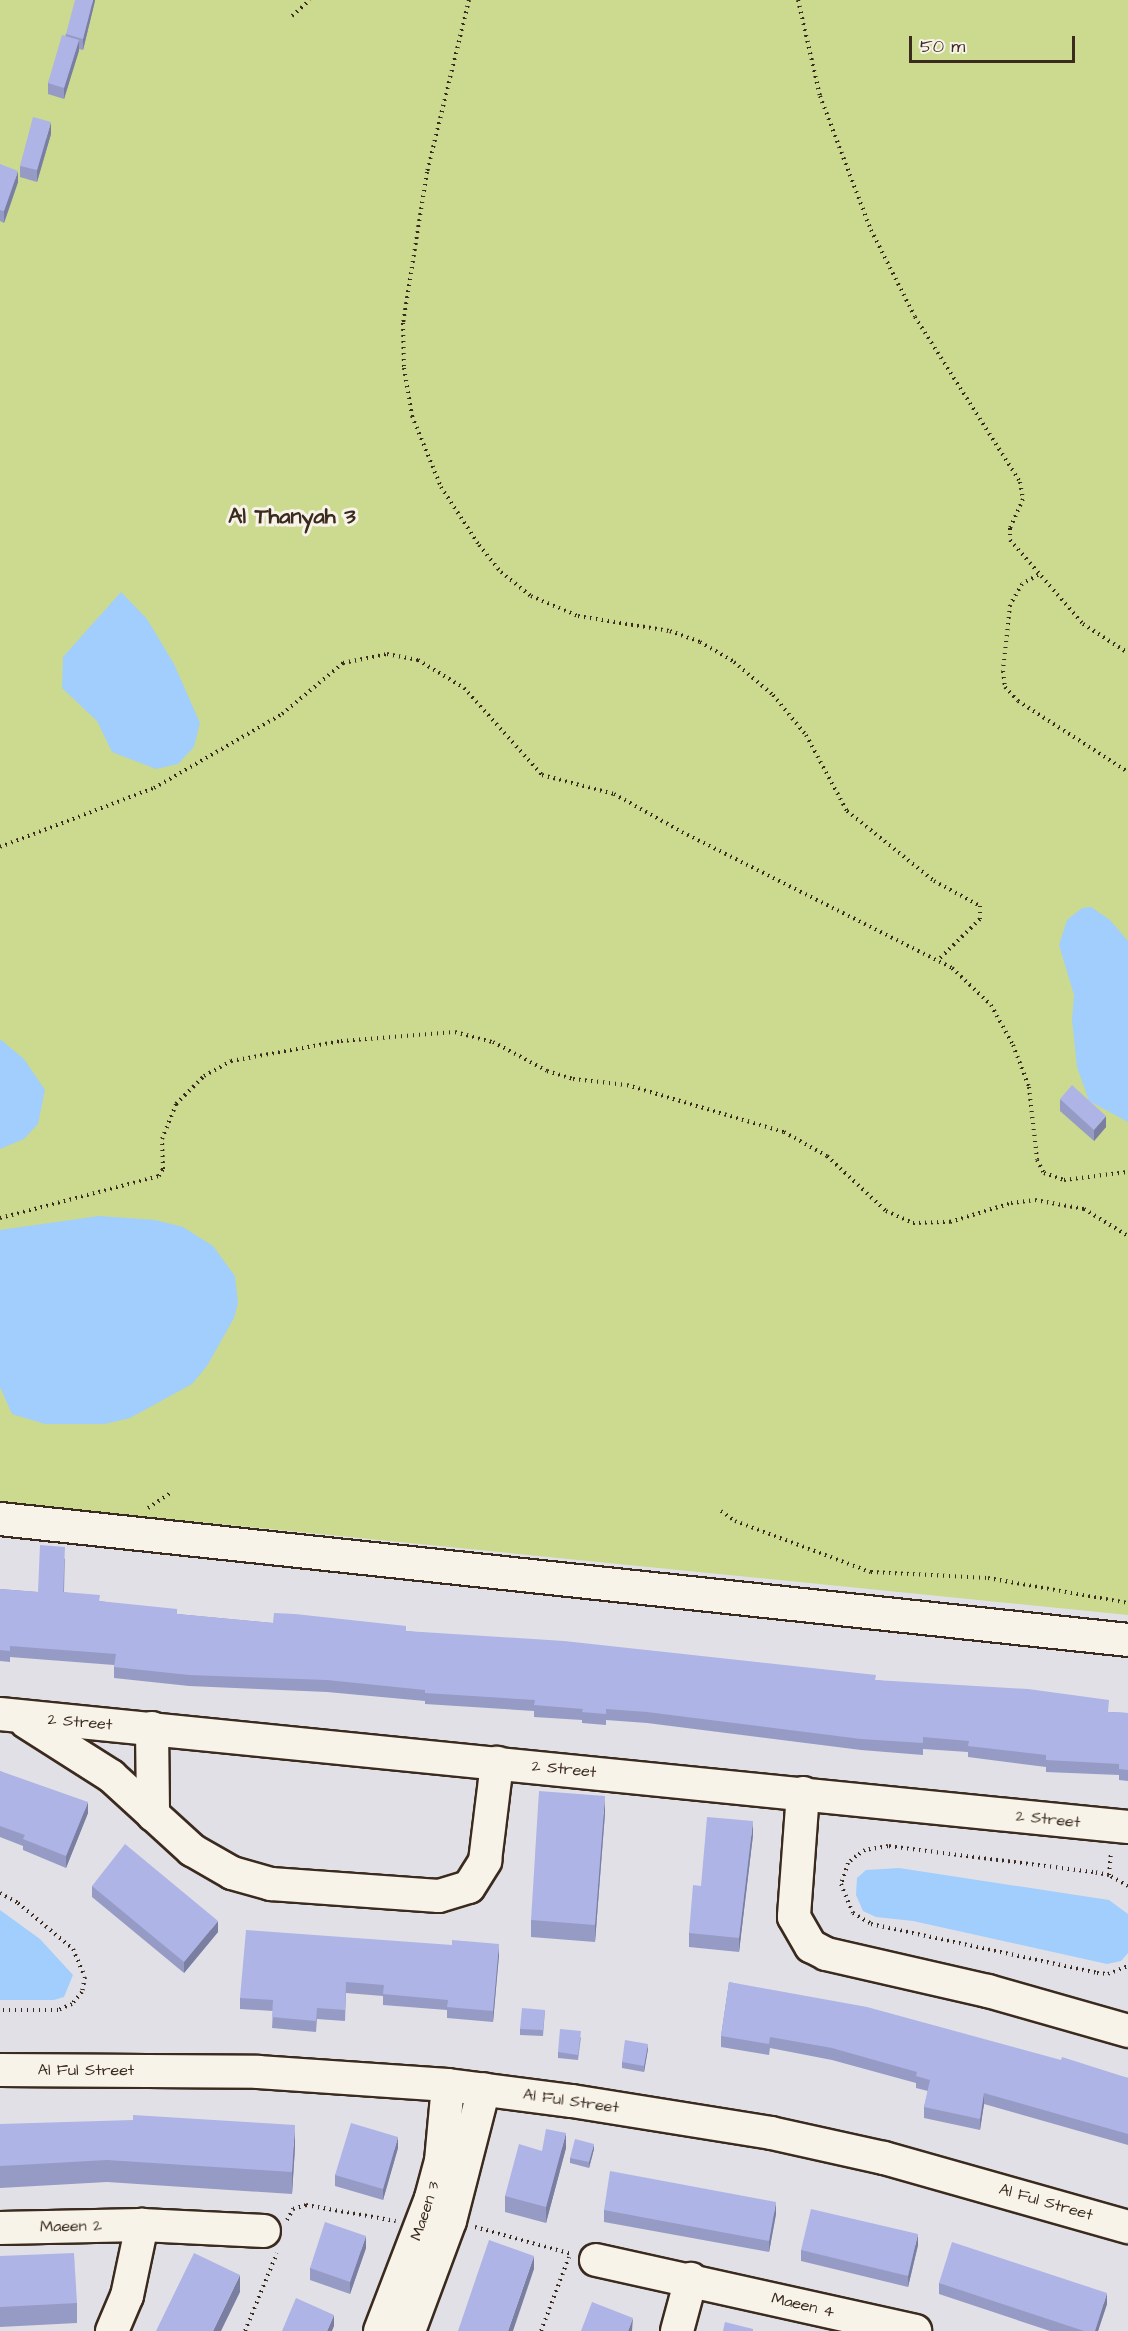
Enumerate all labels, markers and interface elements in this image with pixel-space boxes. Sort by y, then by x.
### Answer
scale bar [912,24,1078,62]
text: 50 m [920,34,965,59]
district label: Al Thanyah 3 [228,504,356,530]
street label: 2 Street [47,1710,113,1734]
street label: 2 Street [531,1756,597,1782]
street label: 2 Street [1015,1806,1081,1832]
street label: Al Ful Street [38,2060,134,2080]
street label: Al Ful Street [522,2085,620,2117]
street label: Maeen 3 [406,2179,444,2243]
street label: Al Ful Street [997,2179,1095,2225]
street label: Maeen 2 [40,2216,102,2236]
street label: Maeen 4 [770,2288,836,2322]

